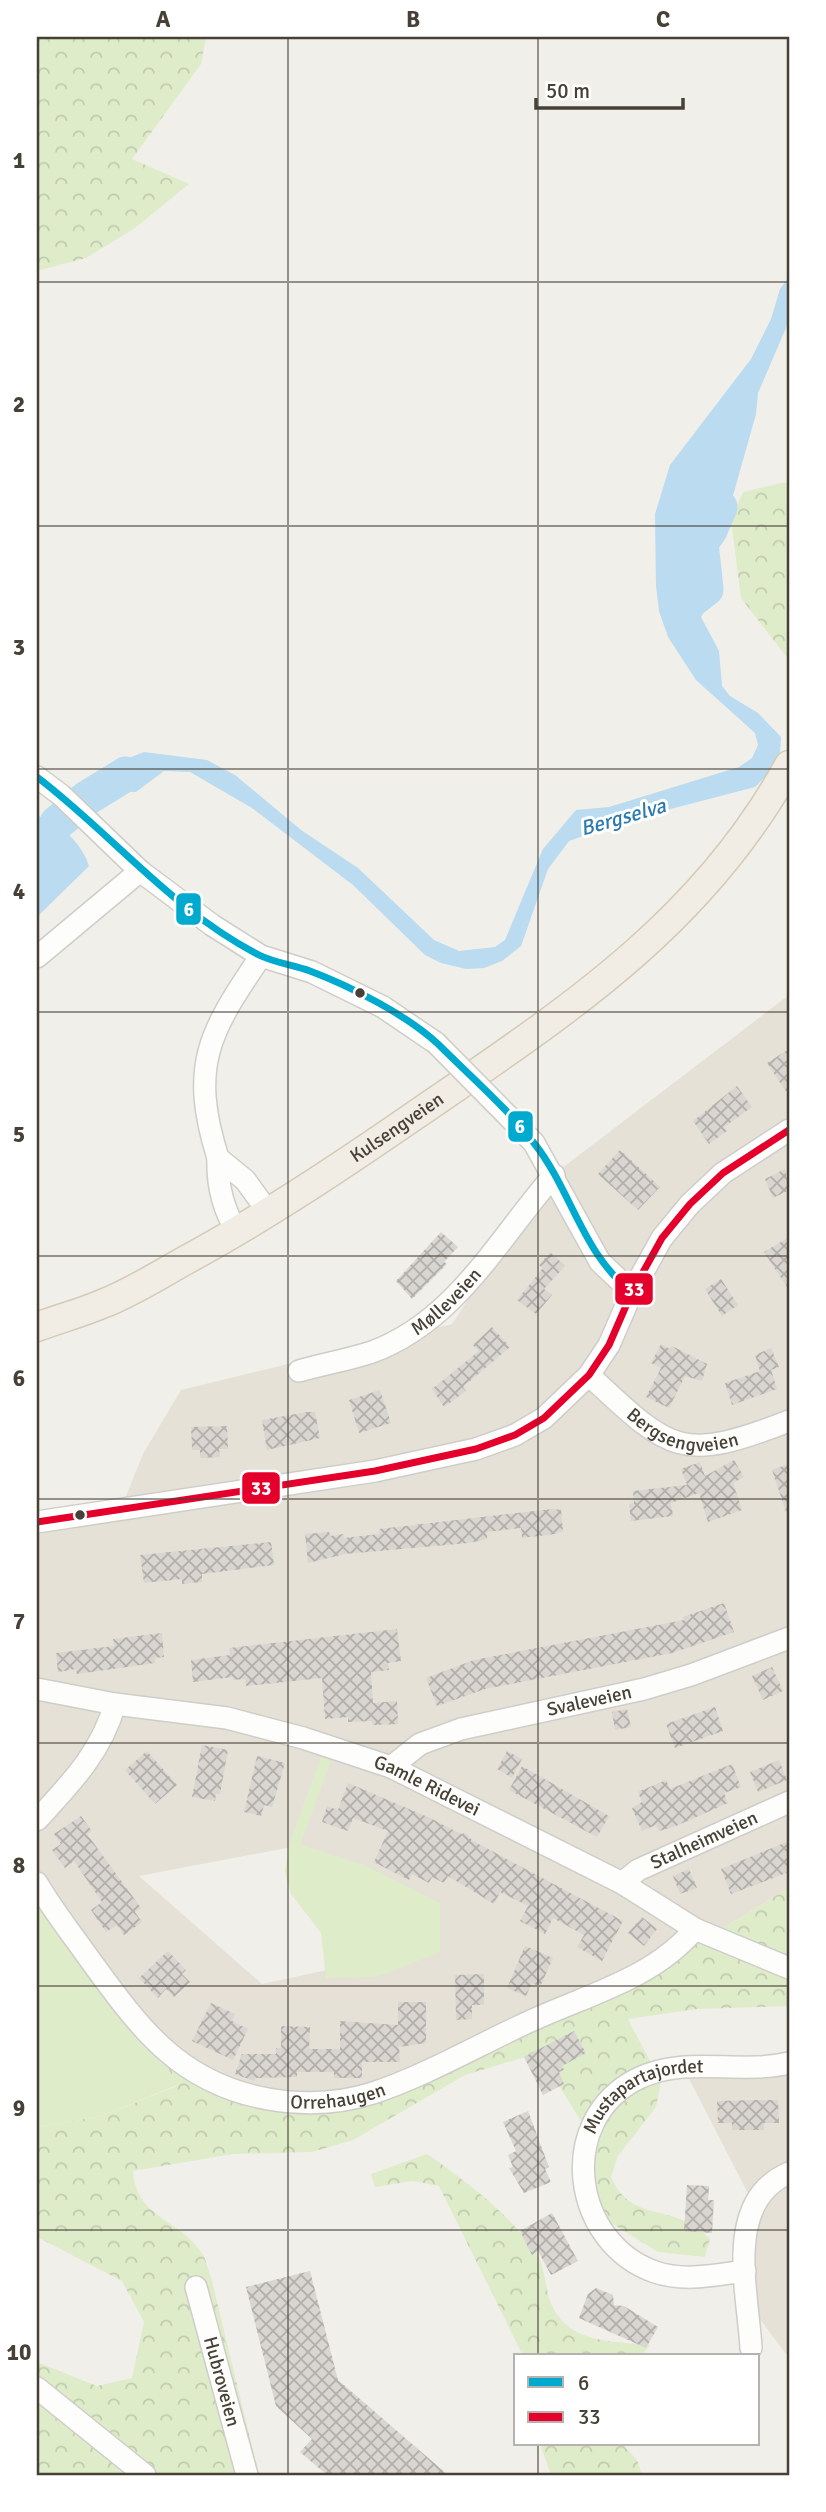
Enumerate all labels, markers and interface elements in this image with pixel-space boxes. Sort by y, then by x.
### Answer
text: A [156,5,171,34]
text: B [406,5,420,34]
text: C [656,5,670,34]
scale bar [536,66,682,110]
text: 50 m [546,78,590,104]
text: 1 [13,146,25,175]
text: 2 [13,390,25,419]
text: 3 [13,633,25,662]
water label: Bergselva [577,792,670,842]
text: 4 [13,877,25,906]
line badge: 6 [175,892,202,926]
text: 6 [184,898,194,922]
unlabelled marker [353,986,367,1000]
street label: Kulsengveien [346,1087,448,1168]
line badge: 6 [507,1110,534,1143]
text: 6 [515,1115,525,1139]
text: 5 [13,1120,25,1149]
street label: Mølleveien [406,1263,487,1341]
line badge: 33 [614,1272,654,1306]
text: 33 [624,1278,644,1302]
text: 6 [13,1364,25,1393]
street label: Bergsengveien [622,1403,741,1457]
line badge: 33 [241,1471,281,1505]
text: 33 [251,1477,271,1501]
unlabelled marker [73,1508,87,1522]
text: 7 [13,1607,25,1636]
street label: Svaleveien [545,1680,634,1722]
street label: Gamle Ridevei [371,1750,484,1822]
street label: Stalheimveien [647,1806,761,1875]
text: 8 [13,1851,25,1880]
street label: Mustapartajordet [578,2054,704,2138]
street label: Orrehaugen [290,2078,389,2115]
text: 9 [13,2094,25,2123]
street label: Hubroveien [198,2334,245,2429]
text: 10 [7,2338,31,2367]
legend [514,2354,760,2446]
text: 6 [578,2370,589,2396]
text: 33 [578,2404,601,2430]

